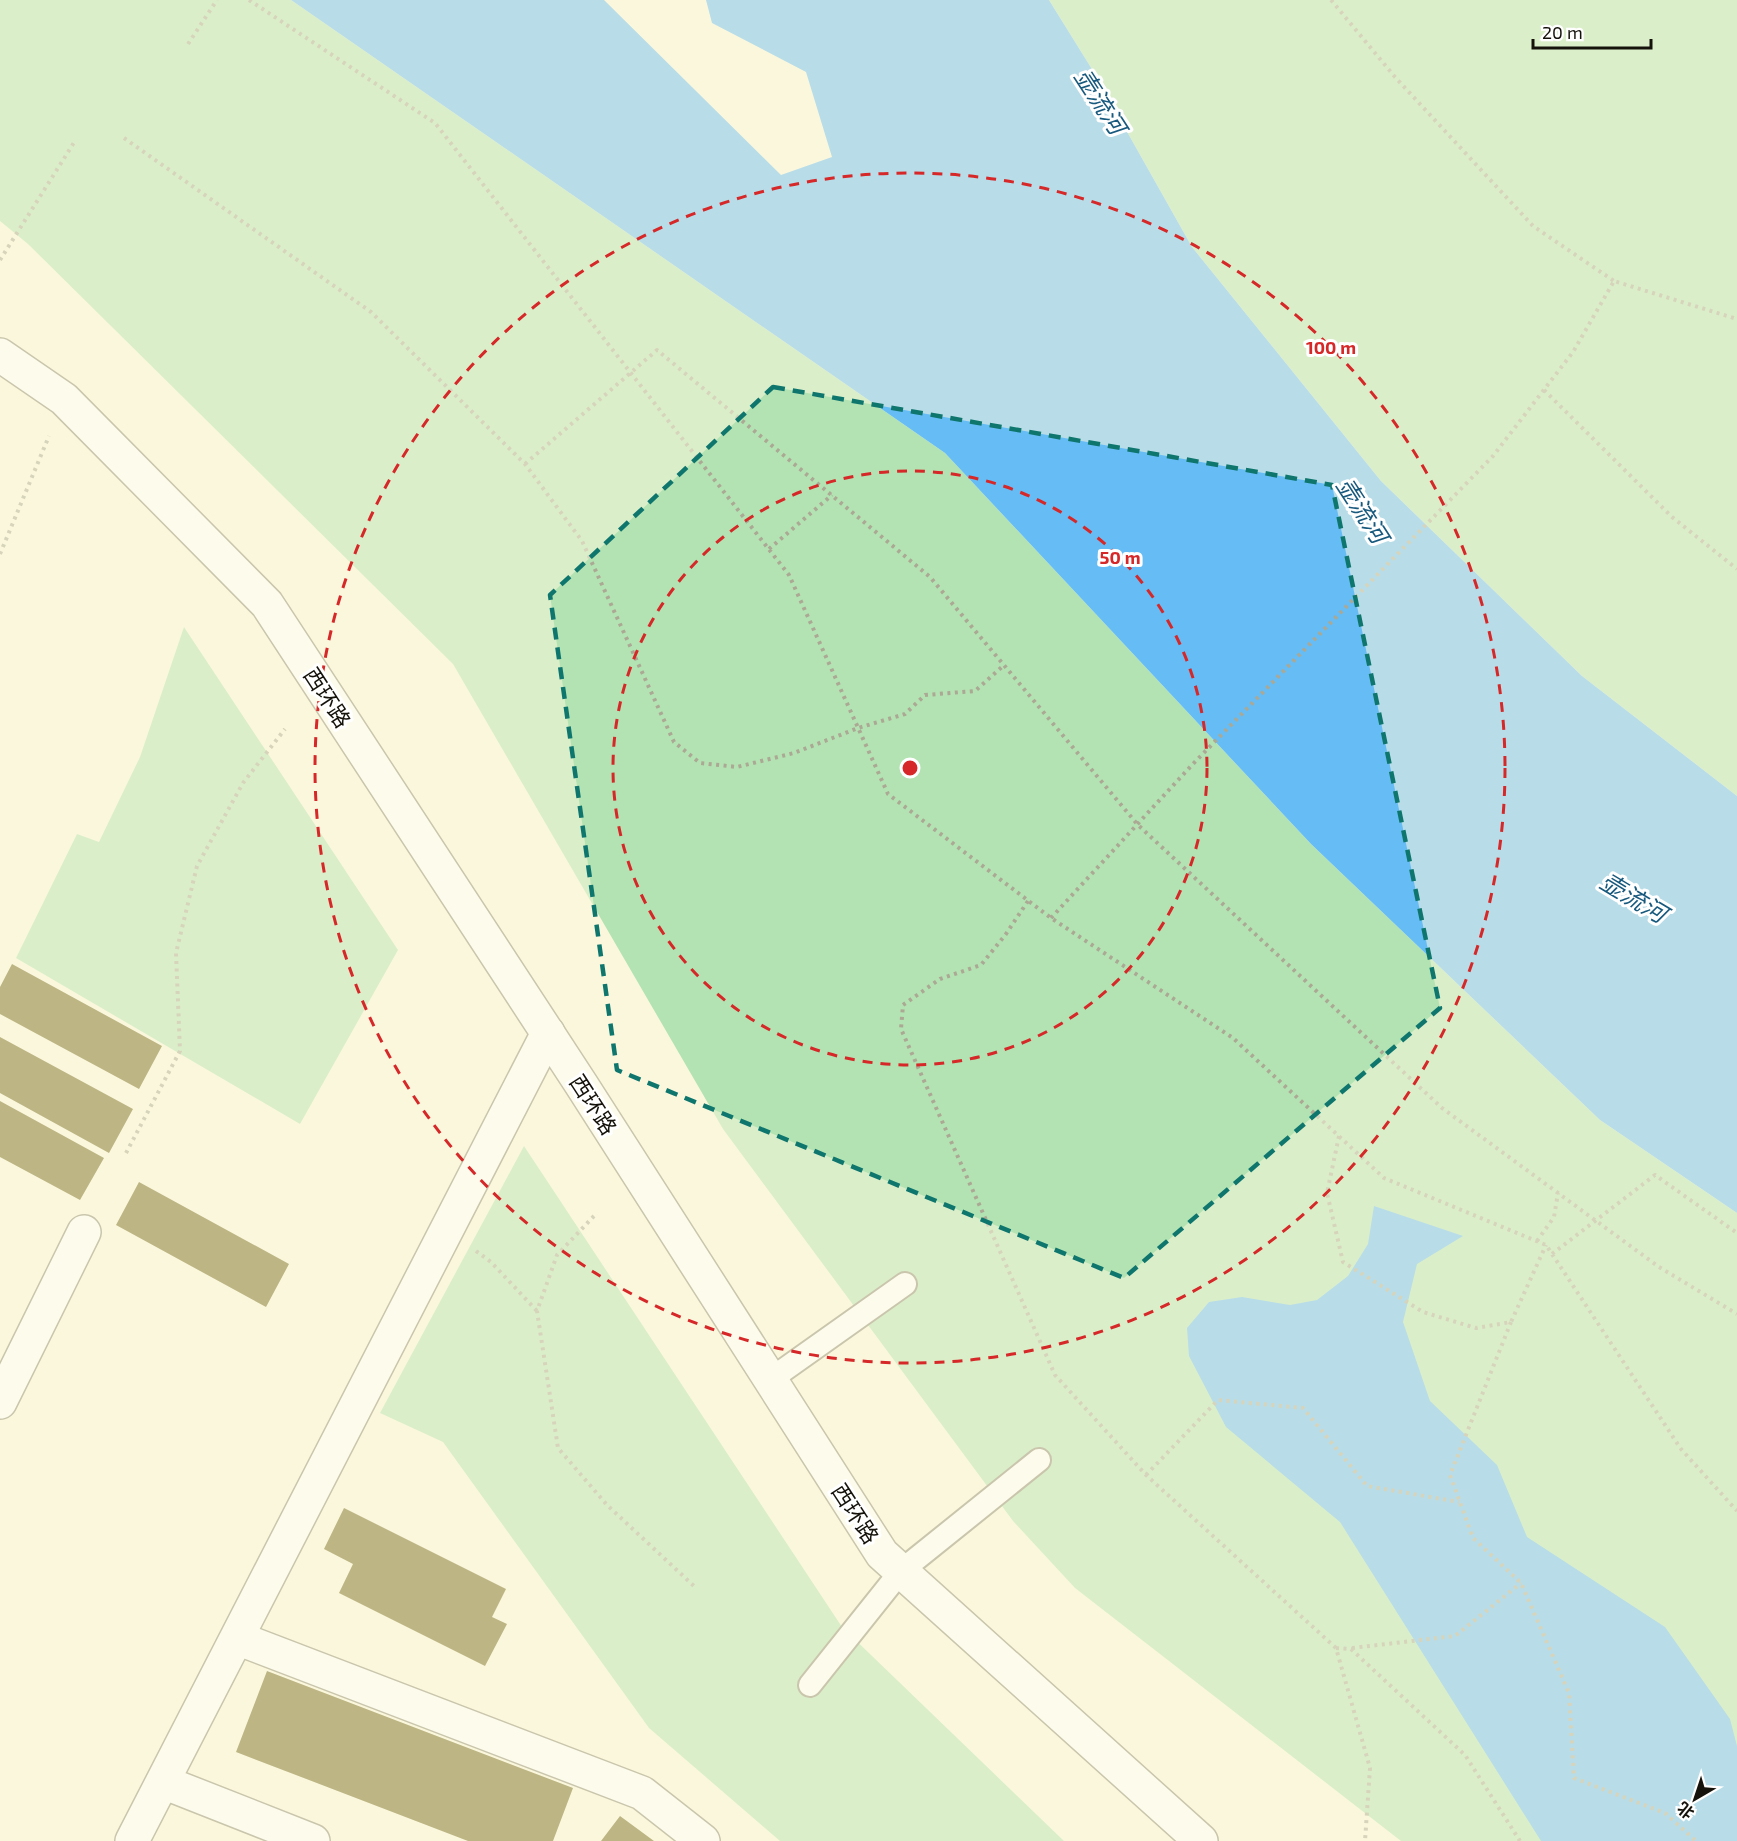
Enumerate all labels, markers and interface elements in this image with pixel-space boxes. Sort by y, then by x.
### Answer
scale bar [1533,12,1652,50]
text: 20 m [1542,21,1583,43]
water label: 壶流河 [1069,63,1135,142]
text: 100 m [1306,336,1356,358]
water label: 壶流河 [1331,472,1397,551]
text: 50 m [1099,546,1141,568]
street label: 西环路 [299,662,357,732]
centre of rings [900,758,920,778]
water label: 壶流河 [1596,866,1676,930]
street label: 西环路 [565,1069,623,1139]
street label: 西环路 [827,1478,885,1548]
north arrow [1665,1769,1725,1829]
text: 北 [1673,1799,1697,1823]

